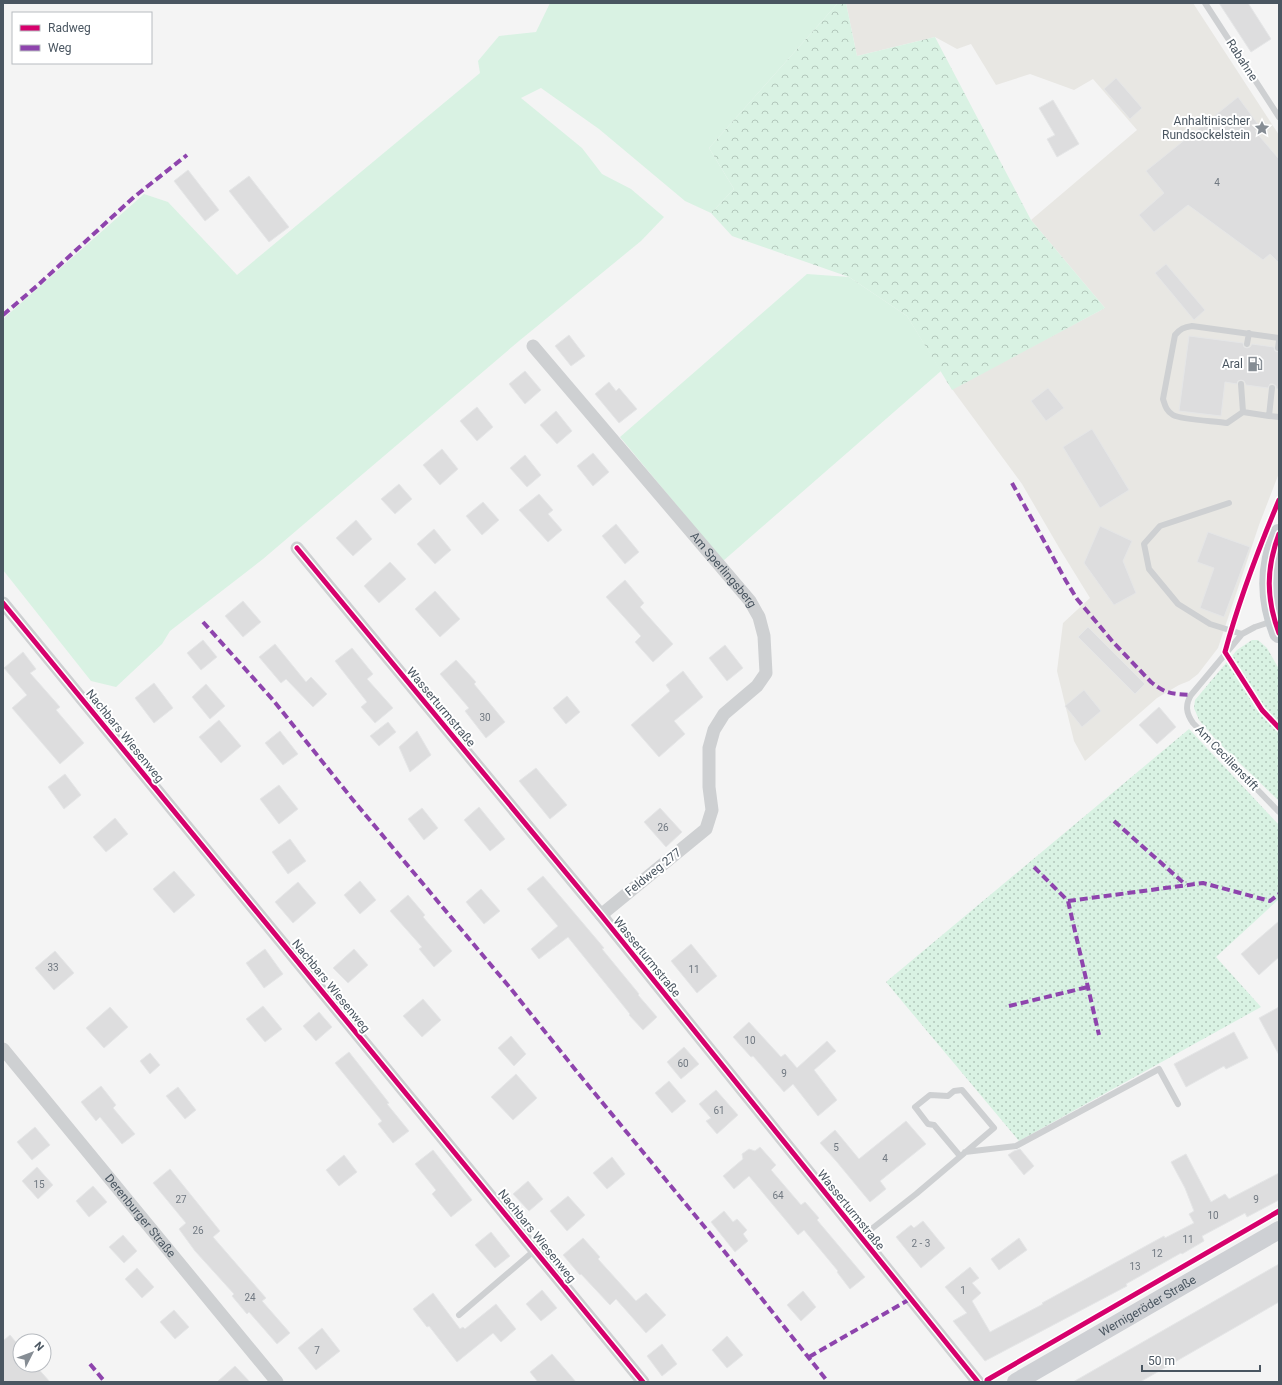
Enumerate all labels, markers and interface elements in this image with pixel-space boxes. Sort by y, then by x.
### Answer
legend [12,12,152,64]
text: Radweg [48,21,91,35]
street label: Rabahne [1223,37,1261,83]
text: Weg [48,41,72,55]
place label: Anhaltinischer Rundsockelstein [1162,114,1250,142]
place icon: Anhaltinischer Rundsockelstein [1253,119,1271,137]
house number: 4 [1214,177,1220,188]
fuel station icon: Aral [1246,355,1264,373]
place label: Aral [1222,357,1243,371]
street label: Am Sperlingsberg [687,529,759,610]
street label: Wasserturmstraße [404,665,478,749]
street label: Nachbars Wiesenweg [83,687,167,785]
house number: 30 [479,712,491,723]
street label: Am Cecilienstift [1193,723,1261,793]
house number: 26 [657,822,669,833]
street label: Feldweg 277 [622,845,684,899]
street label: Wasserturmstraße [610,914,684,1000]
street label: Nachbars Wiesenweg [289,937,373,1035]
house number: 33 [47,962,59,973]
house number: 11 [688,964,700,975]
house number: 10 [744,1035,756,1046]
house number: 60 [677,1058,689,1069]
house number: 9 [781,1068,787,1079]
house number: 61 [713,1105,725,1116]
house number: 5 [833,1142,839,1153]
house number: 4 [882,1153,888,1164]
street label: Wasserturmstraße [814,1167,888,1253]
street label: Derenburger Straße [102,1171,179,1260]
house number: 15 [33,1179,45,1190]
street label: Nachbars Wiesenweg [495,1187,579,1285]
house number: 64 [772,1190,784,1201]
house number: 27 [175,1194,187,1205]
house number: 9 [1253,1194,1259,1205]
house number: 10 [1207,1210,1219,1221]
house number: 26 [192,1225,204,1236]
house number: 11 [1182,1234,1194,1245]
house number: 2 - 3 [912,1238,930,1249]
house number: 12 [1151,1248,1163,1259]
house number: 13 [1129,1261,1141,1272]
street label: Wernigeröder Straße [1097,1272,1199,1339]
house number: 1 [960,1285,966,1296]
house number: 24 [244,1292,256,1303]
north arrow [12,1333,52,1373]
text: N [32,1339,47,1354]
house number: 7 [314,1345,320,1356]
scale bar [1142,1347,1260,1373]
text: 50 m [1148,1354,1175,1368]

